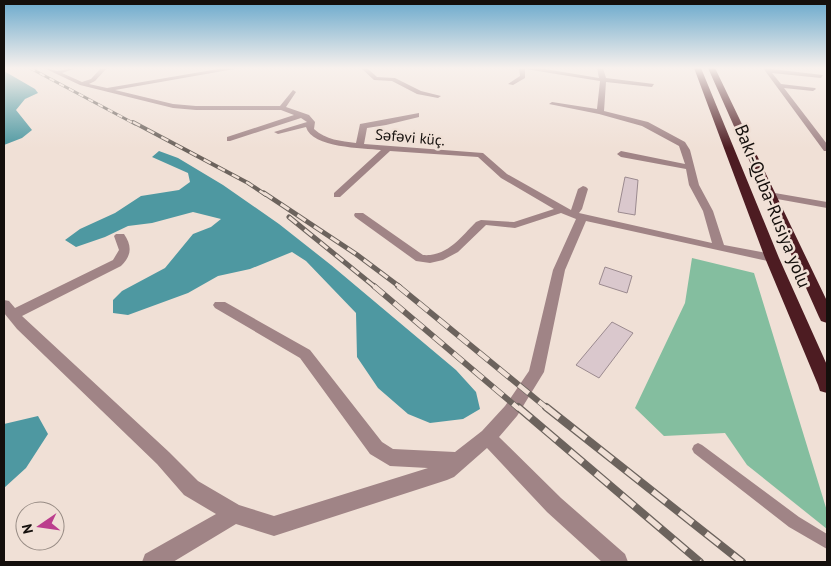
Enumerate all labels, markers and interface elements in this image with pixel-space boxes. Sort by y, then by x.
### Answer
street label: Bakı-Quba-Rusiya yolu [730,121,816,291]
street label: Səfəvi küç. [374,124,446,150]
north arrow [15,501,65,551]
text: N [18,522,37,535]

